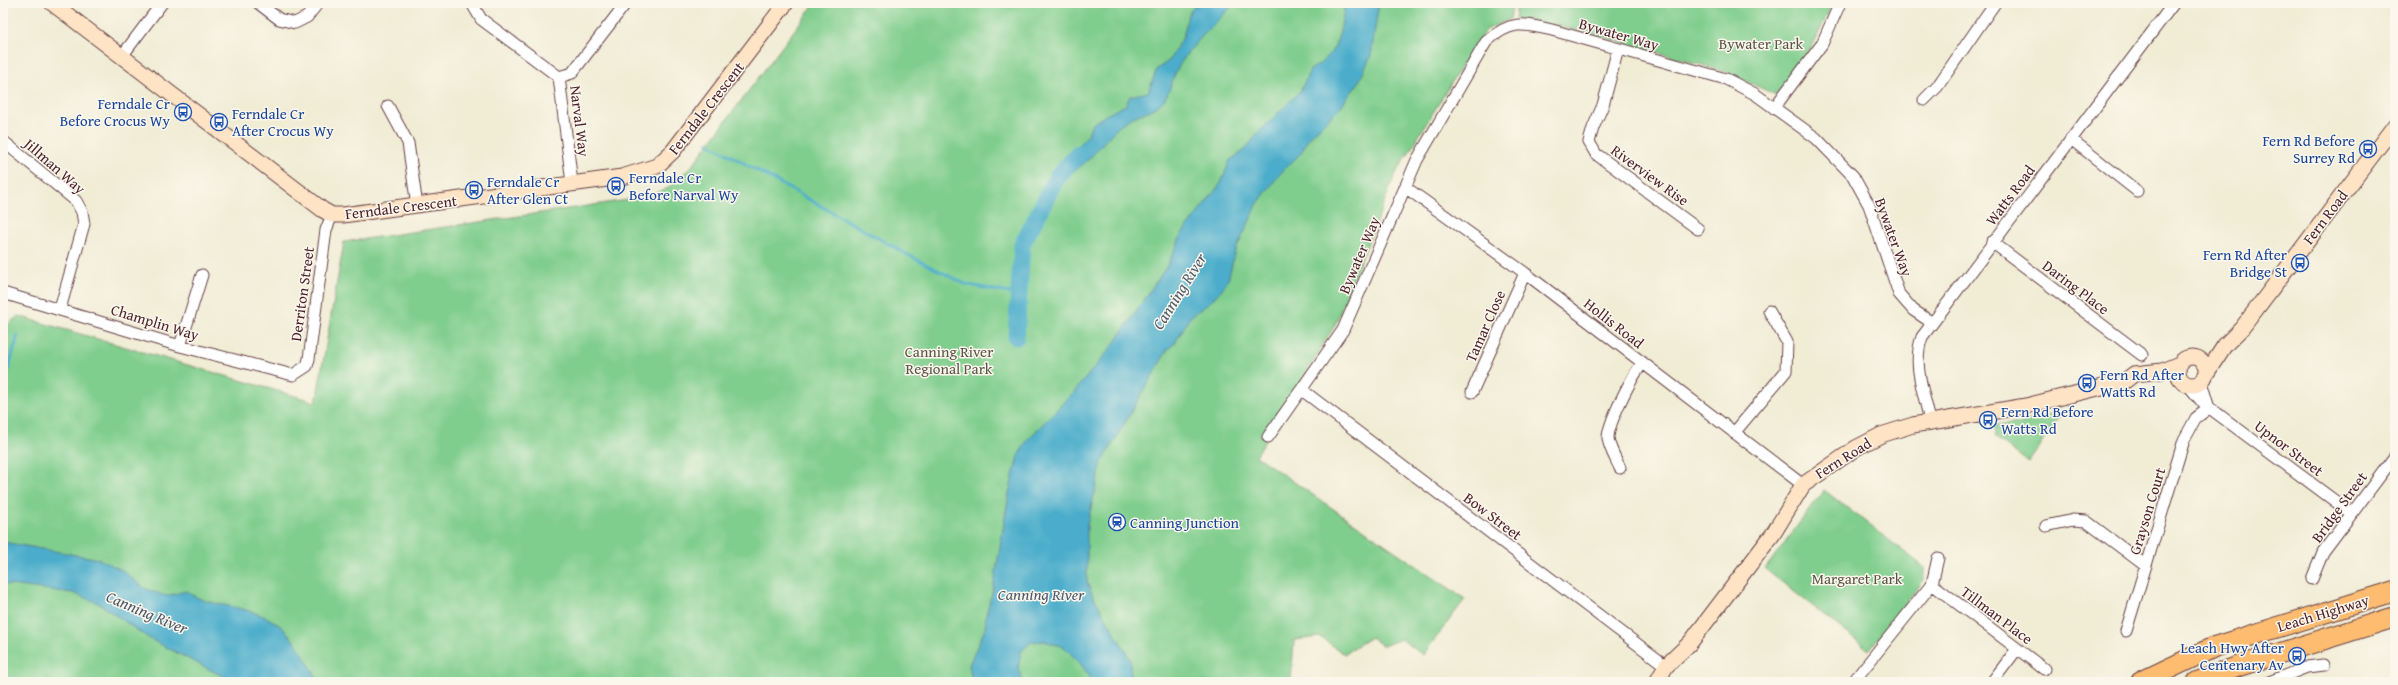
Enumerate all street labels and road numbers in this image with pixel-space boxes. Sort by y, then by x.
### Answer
street label: Bywater Way [1577,13,1662,56]
street label: Ferndale Crescent [663,57,749,159]
street label: Narval Way [565,84,595,158]
street label: Jillman Way [18,132,91,199]
street label: Riverview Rise [1607,140,1693,210]
street label: Watts Road [1980,161,2040,229]
street label: Fern Road [2298,185,2352,249]
street label: Ferndale Crescent [344,190,459,224]
street label: Bywater Way [1870,195,1918,280]
street label: Bywater Way [1333,213,1385,297]
street label: Derriton Street [285,245,319,343]
street label: Daring Place [2038,255,2114,319]
street label: Tamar Close [1460,287,1510,365]
street label: Hollis Road [1580,293,1648,353]
street label: Champlin Way [108,299,202,345]
street label: Upnor Street [2250,415,2328,481]
street label: Fern Road [1811,432,1875,484]
street label: Grayson Court [2124,464,2170,557]
street label: Bridge Street [2306,467,2372,547]
street label: Bow Street [1460,487,1527,545]
street label: Tillman Place [1957,581,2037,649]
street label: Leach Highway [2275,589,2372,637]

